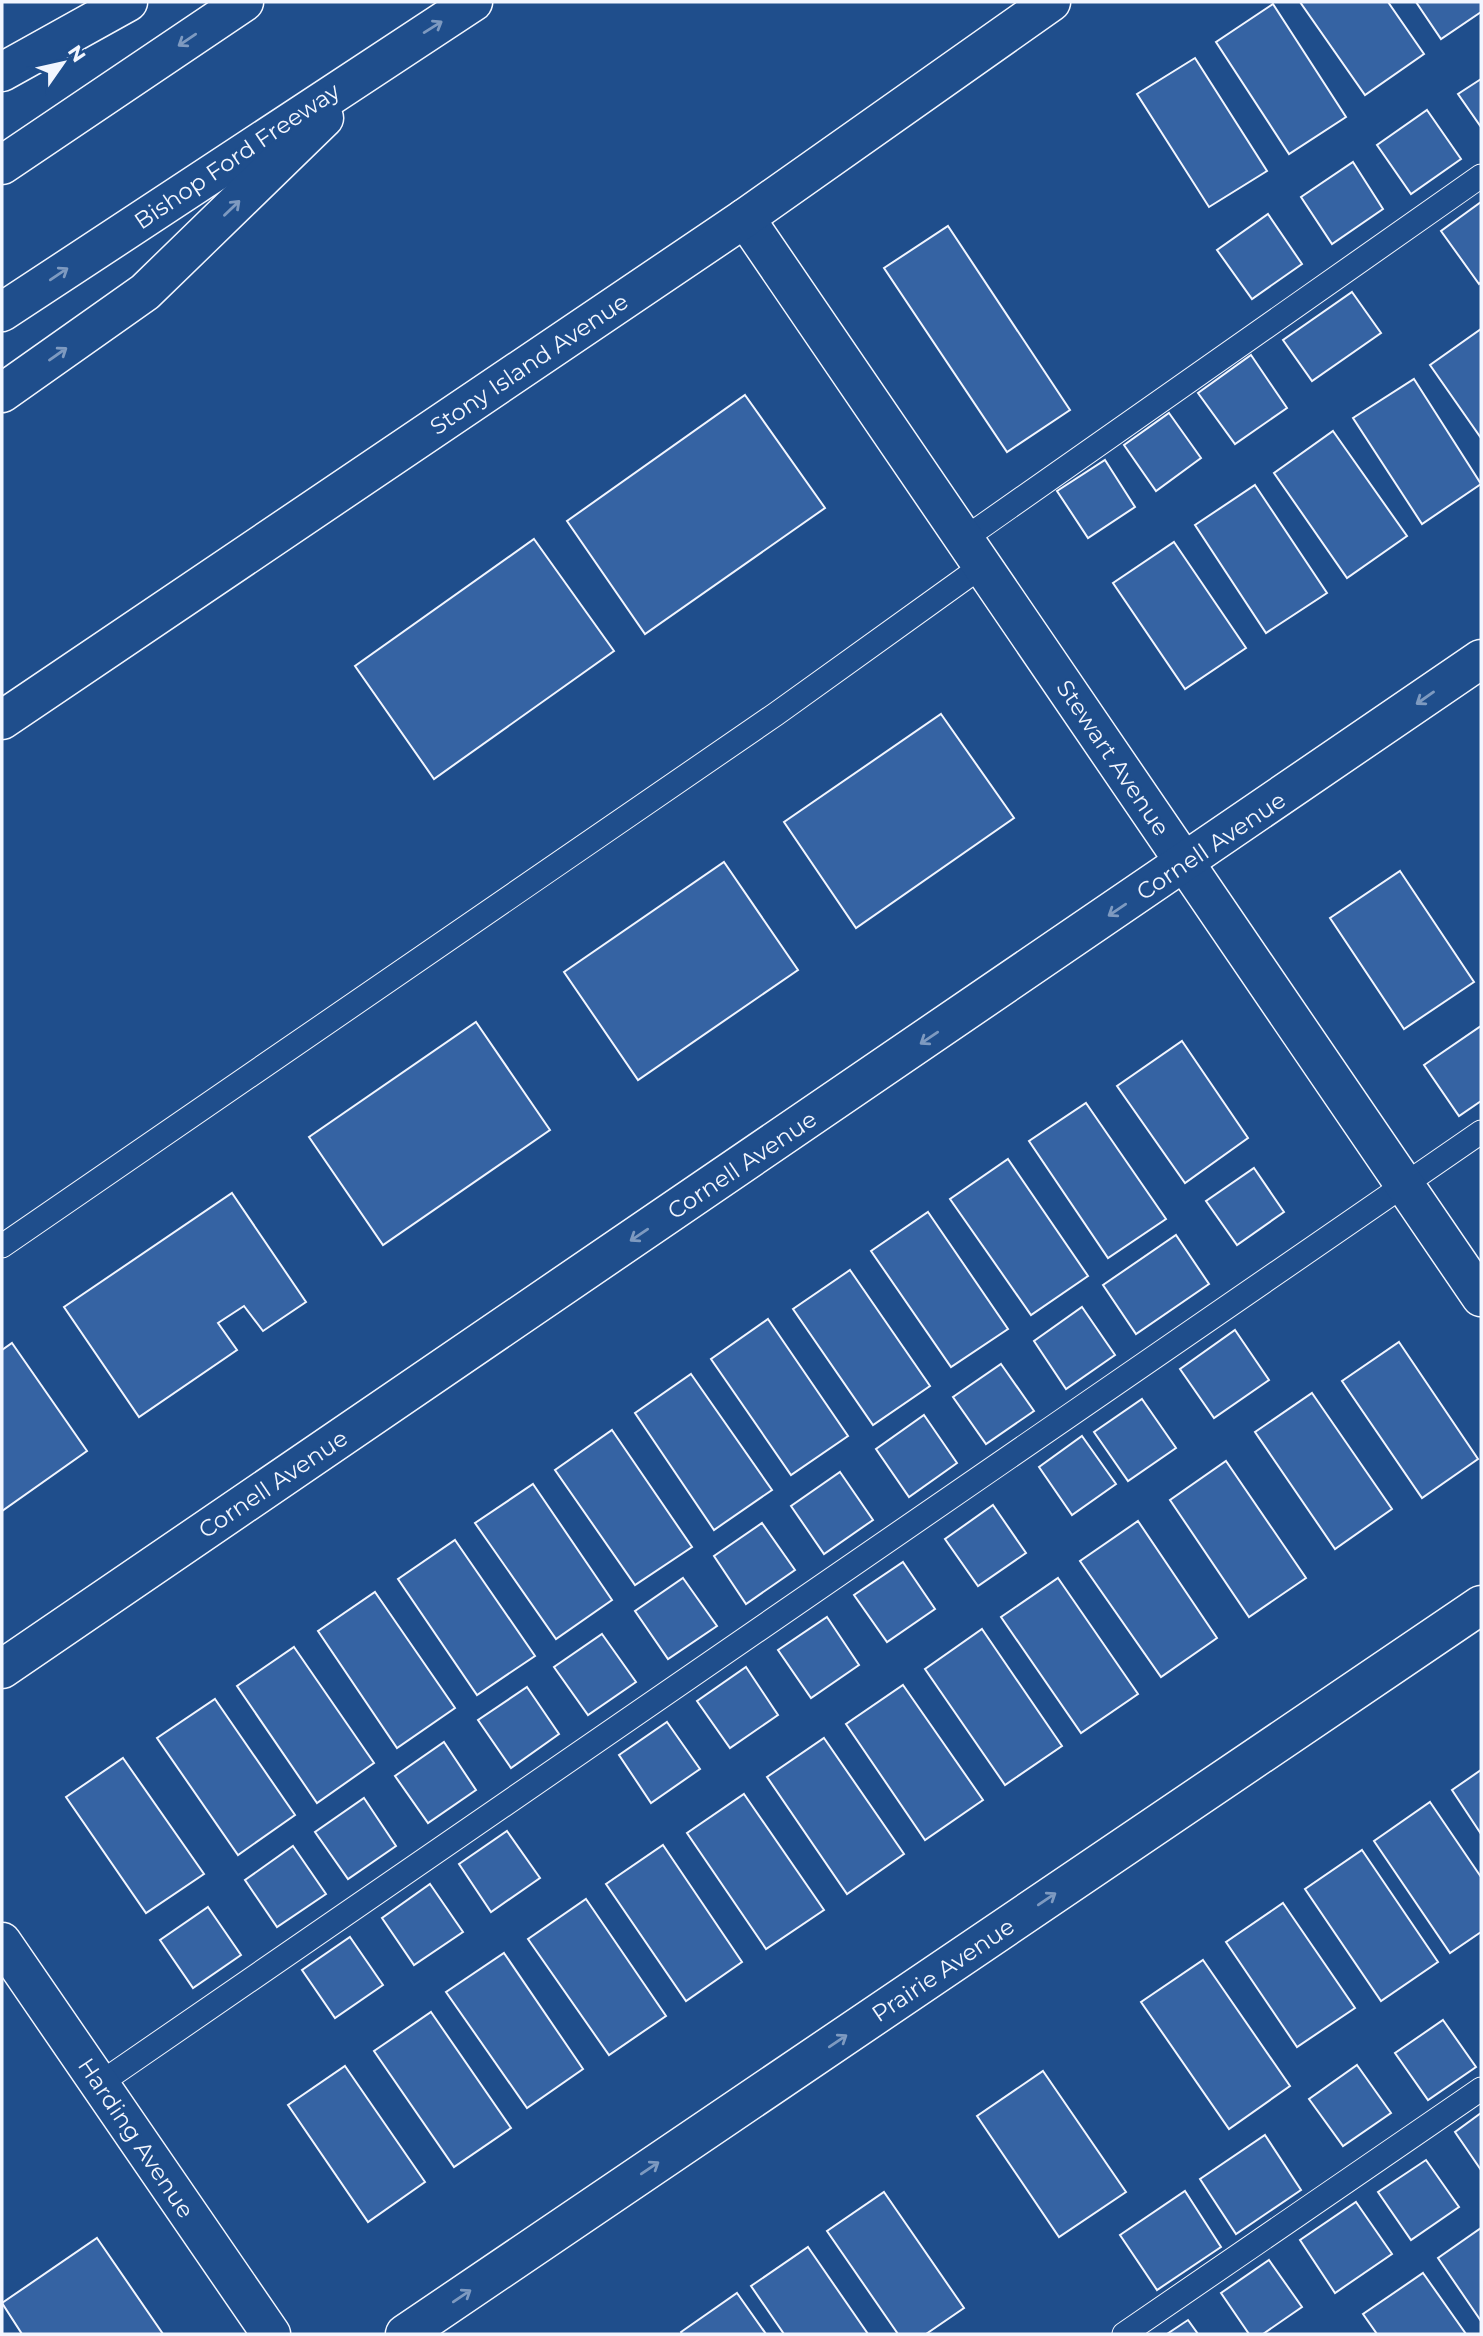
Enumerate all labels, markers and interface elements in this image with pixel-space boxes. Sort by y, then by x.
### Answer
one-way arrow [422,20,442,34]
north arrow [28,28,98,98]
one-way arrow [178,33,197,47]
text: N [63,41,91,67]
street label: Bishop Ford Freeway [129,77,345,235]
one-way arrow [223,200,240,217]
one-way arrow [48,267,68,281]
street label: Stony Island Avenue [425,287,633,441]
one-way arrow [48,347,67,361]
street label: Stewart Avenue [1051,675,1175,841]
one-way arrow [1416,691,1435,705]
street label: Cornell Avenue [1131,786,1291,906]
one-way arrow [1107,903,1127,917]
one-way arrow [919,1031,939,1045]
street label: Cornell Avenue [662,1105,822,1225]
one-way arrow [630,1228,649,1242]
street label: Cornell Avenue [193,1424,353,1544]
one-way arrow [1037,1892,1056,1907]
street label: Prairie Avenue [866,1912,1020,2028]
one-way arrow [828,2034,847,2048]
street label: Harding Avenue [72,2053,200,2223]
one-way arrow [640,2161,659,2175]
one-way arrow [451,2289,471,2303]

